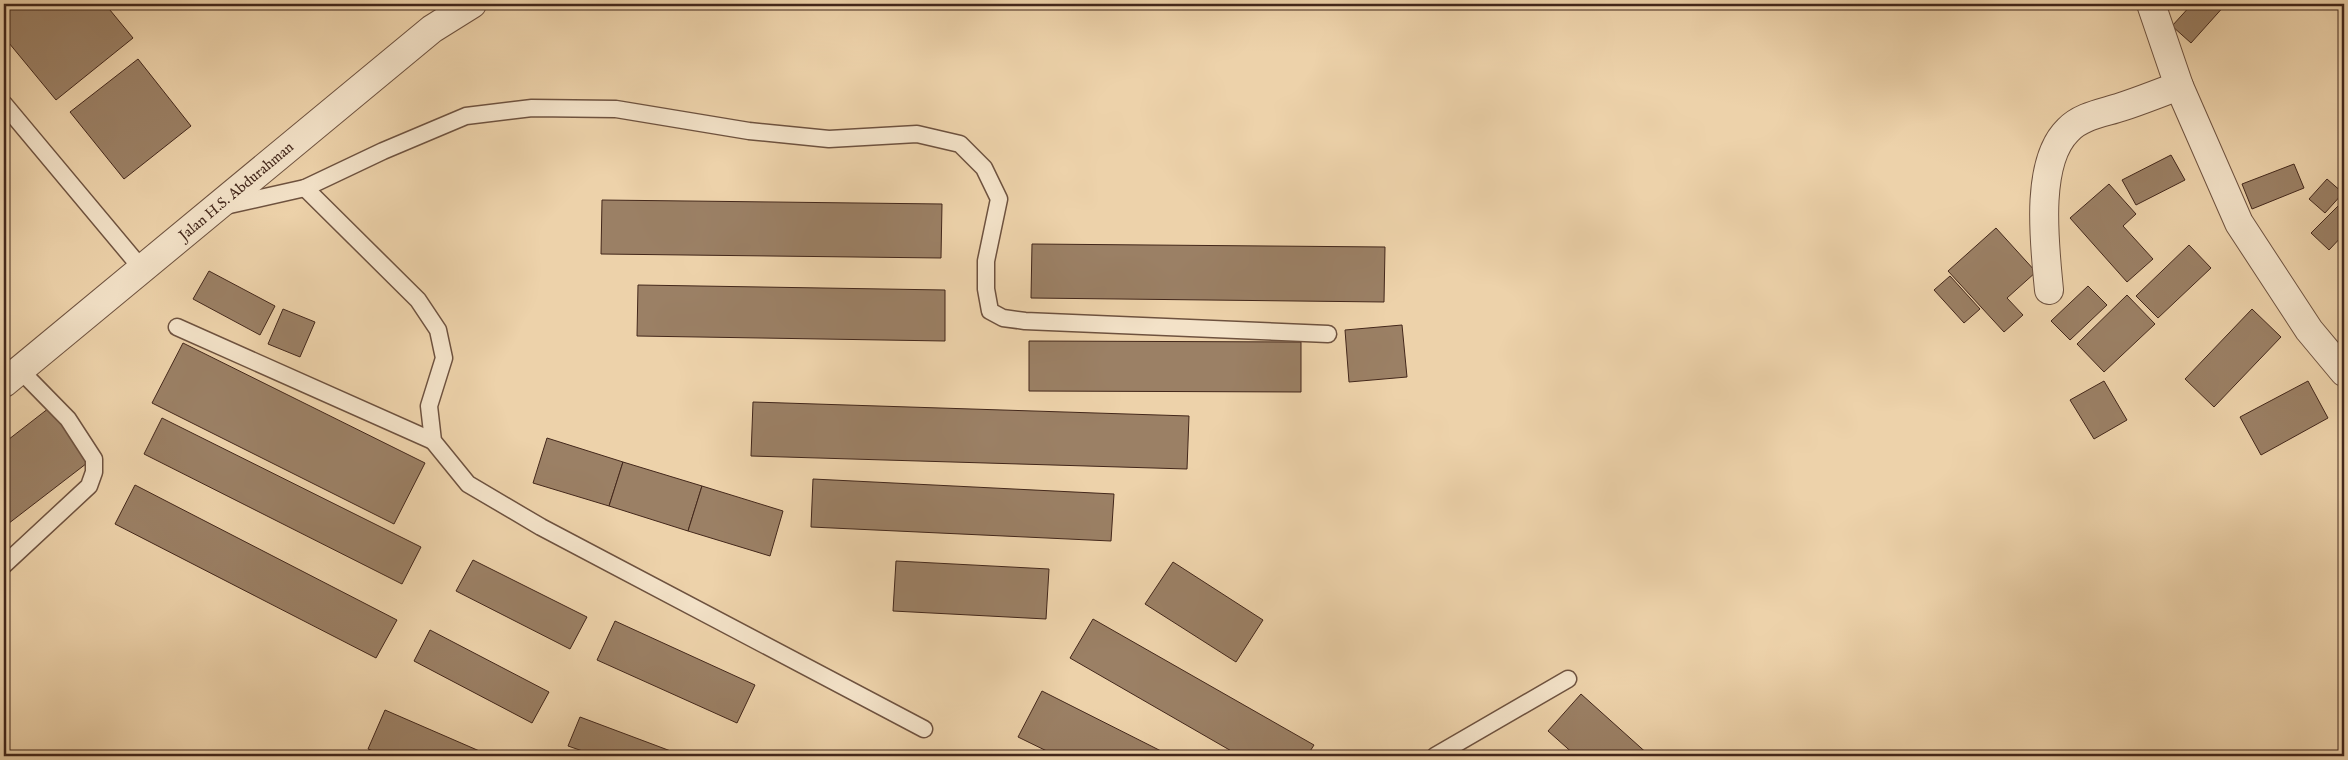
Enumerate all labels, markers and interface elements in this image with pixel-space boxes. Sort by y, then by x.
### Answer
street label: Jalan H.S. Abdurahman [173,138,298,246]

